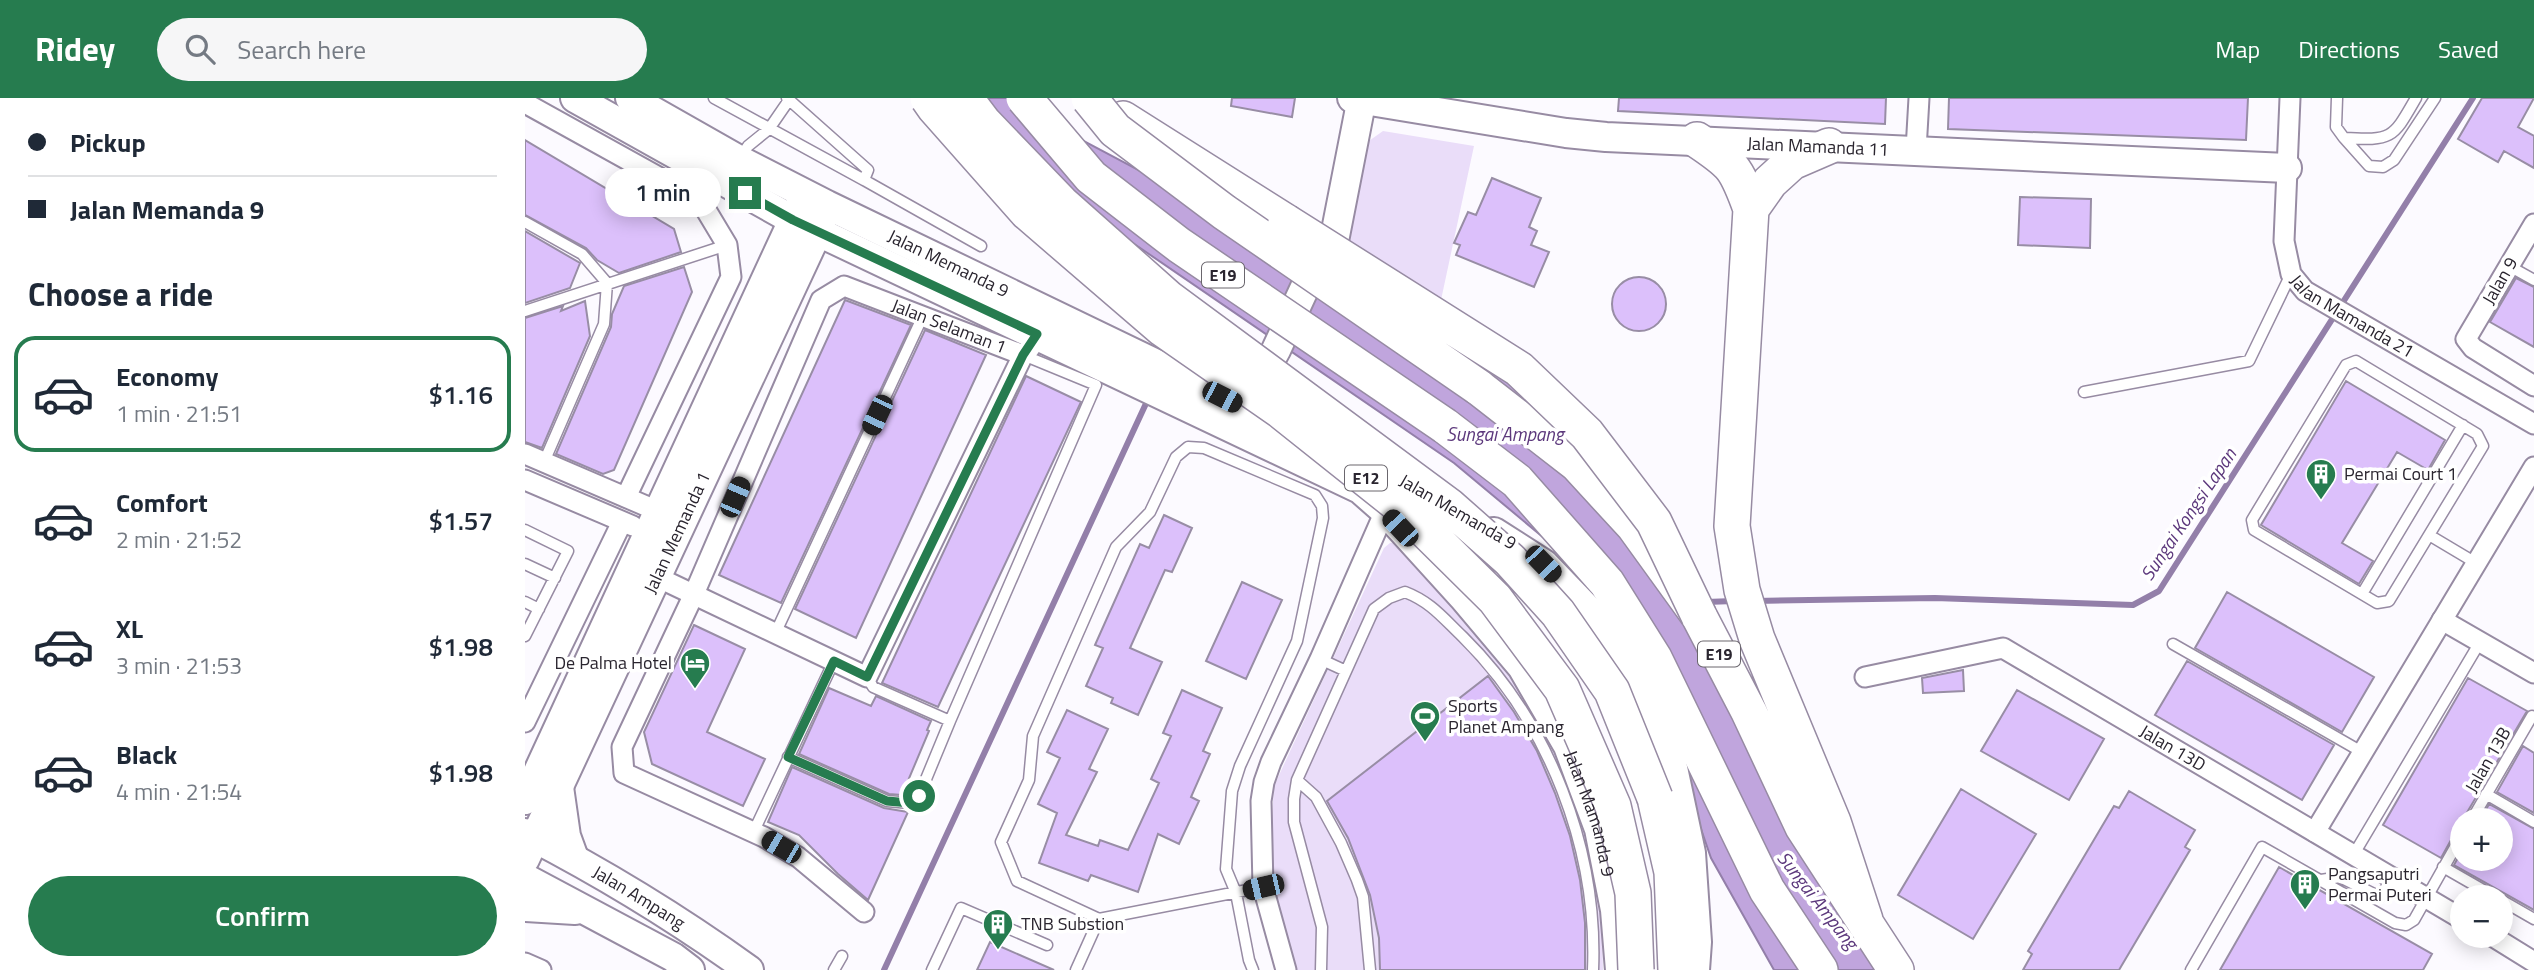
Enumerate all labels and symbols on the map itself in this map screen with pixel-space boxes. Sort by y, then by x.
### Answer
street label: Jalan Mamanda 11 [1746,129,1889,163]
callout: 1 min [605,168,721,217]
route end [729,177,761,209]
street label: Jalan Memanda 9 [883,222,1014,304]
street label: Jalan 9 [2475,252,2524,310]
road number: E19 [1202,262,1244,288]
street label: Jalan Mamanda 21 [2284,268,2419,365]
street label: Jalan Selaman 1 [888,292,1010,360]
car [1199,378,1246,416]
car [859,392,896,438]
water label: Sungai Ampang [1446,419,1566,448]
water label: Sungai Kongsi Lapan [2132,441,2243,586]
building icon: Permai Court 1 [2304,457,2338,501]
place label: Permai Court 1 [2344,460,2457,487]
road number: E12 [1345,466,1387,490]
street label: Jalan Memanda 1 [637,467,717,598]
street label: Jalan Memanda 9 [1395,467,1522,556]
car [718,474,753,520]
car [1378,505,1423,551]
car [1521,542,1566,586]
road number: E19 [1698,642,1740,666]
hotel icon: De Palma Hotel [678,646,712,690]
place label: De Palma Hotel [554,649,672,676]
place label: Sports Planet Ampang [1448,692,1564,740]
sports icon: Sports Planet Ampang [1408,699,1442,743]
street label: Jalan 13D [2135,718,2211,778]
street label: Jalan 13B [2458,722,2517,798]
street label: Jalan Mamanda 9 [1558,746,1622,879]
route start [903,780,935,812]
car [758,827,805,867]
water label: Sungai Ampang [1771,844,1867,957]
street label: Jalan Ampang [588,858,691,936]
place label: Pangsaputri Permai Puteri [2328,860,2432,908]
building icon: Pangsaputri Permai Puteri [2288,867,2322,911]
car [1241,872,1286,902]
building icon: TNB Substion [981,907,1015,951]
place label: TNB Substion [1021,910,1124,937]

